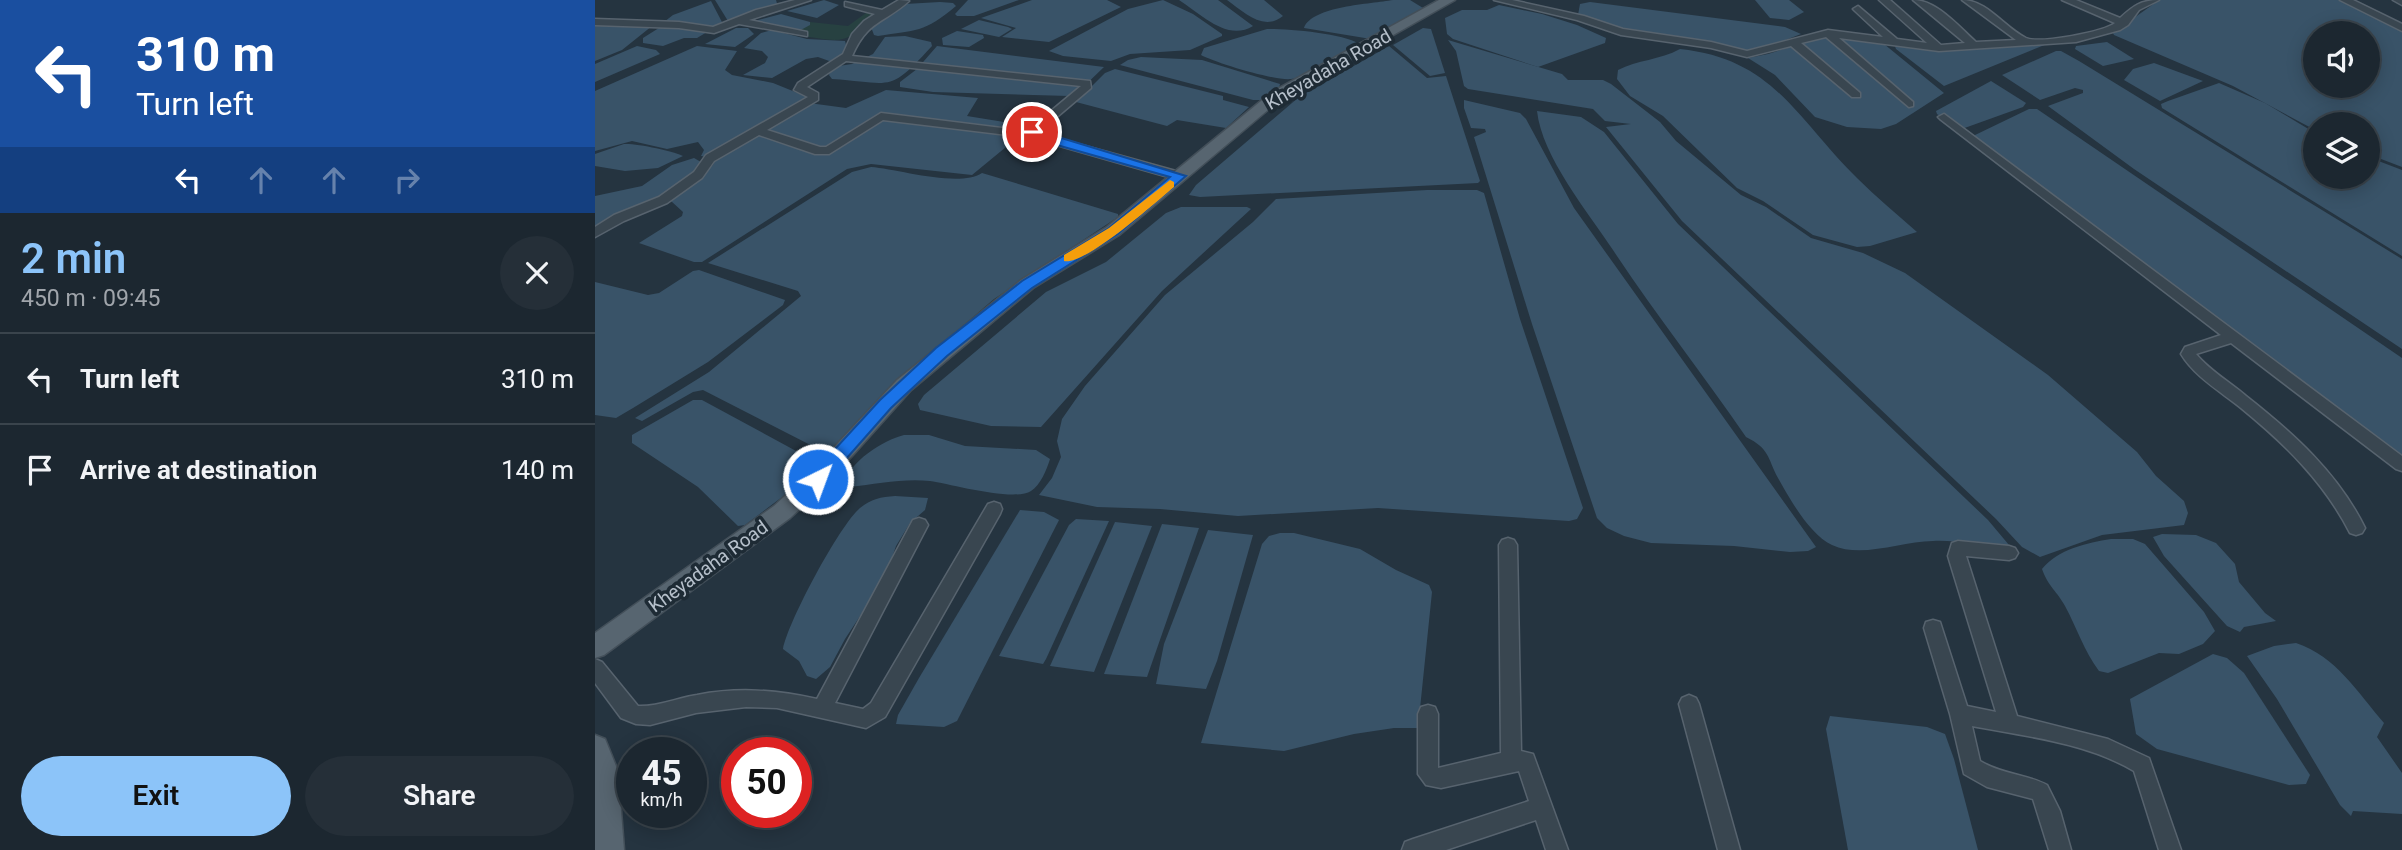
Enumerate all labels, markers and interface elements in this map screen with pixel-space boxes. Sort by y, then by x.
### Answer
map controls [2303,21,2380,189]
button: sound [2303,21,2380,98]
street label: Kheyadaha Road [1261,24,1395,115]
text: 310 m [136,26,275,83]
icon: left [21,28,112,119]
text: Turn left [136,85,254,123]
pin [1002,102,1062,162]
button: layers [2303,112,2380,189]
icon: arrive [1013,113,1051,151]
icon: left [169,161,207,199]
icon: ahead [242,161,280,199]
icon: ahead [315,161,353,199]
icon: right [388,161,426,199]
text: 2 min [21,234,126,283]
button: close [500,236,574,310]
text: 450 m · 09:45 [21,285,160,312]
icon: left [21,360,59,398]
text: Turn left [80,364,179,394]
text: 310 m [501,364,574,394]
position arrow [781,442,855,516]
icon: arrive [21,451,59,489]
text: Arrive at destination [80,455,317,485]
text: 140 m [501,455,574,485]
street label: Kheyadaha Road [644,515,772,617]
speed limit sign: 50 [721,737,812,828]
text: 45 [641,753,682,794]
button: Exit [21,756,291,836]
button: Share [305,756,574,836]
text: km/h [640,789,683,810]

